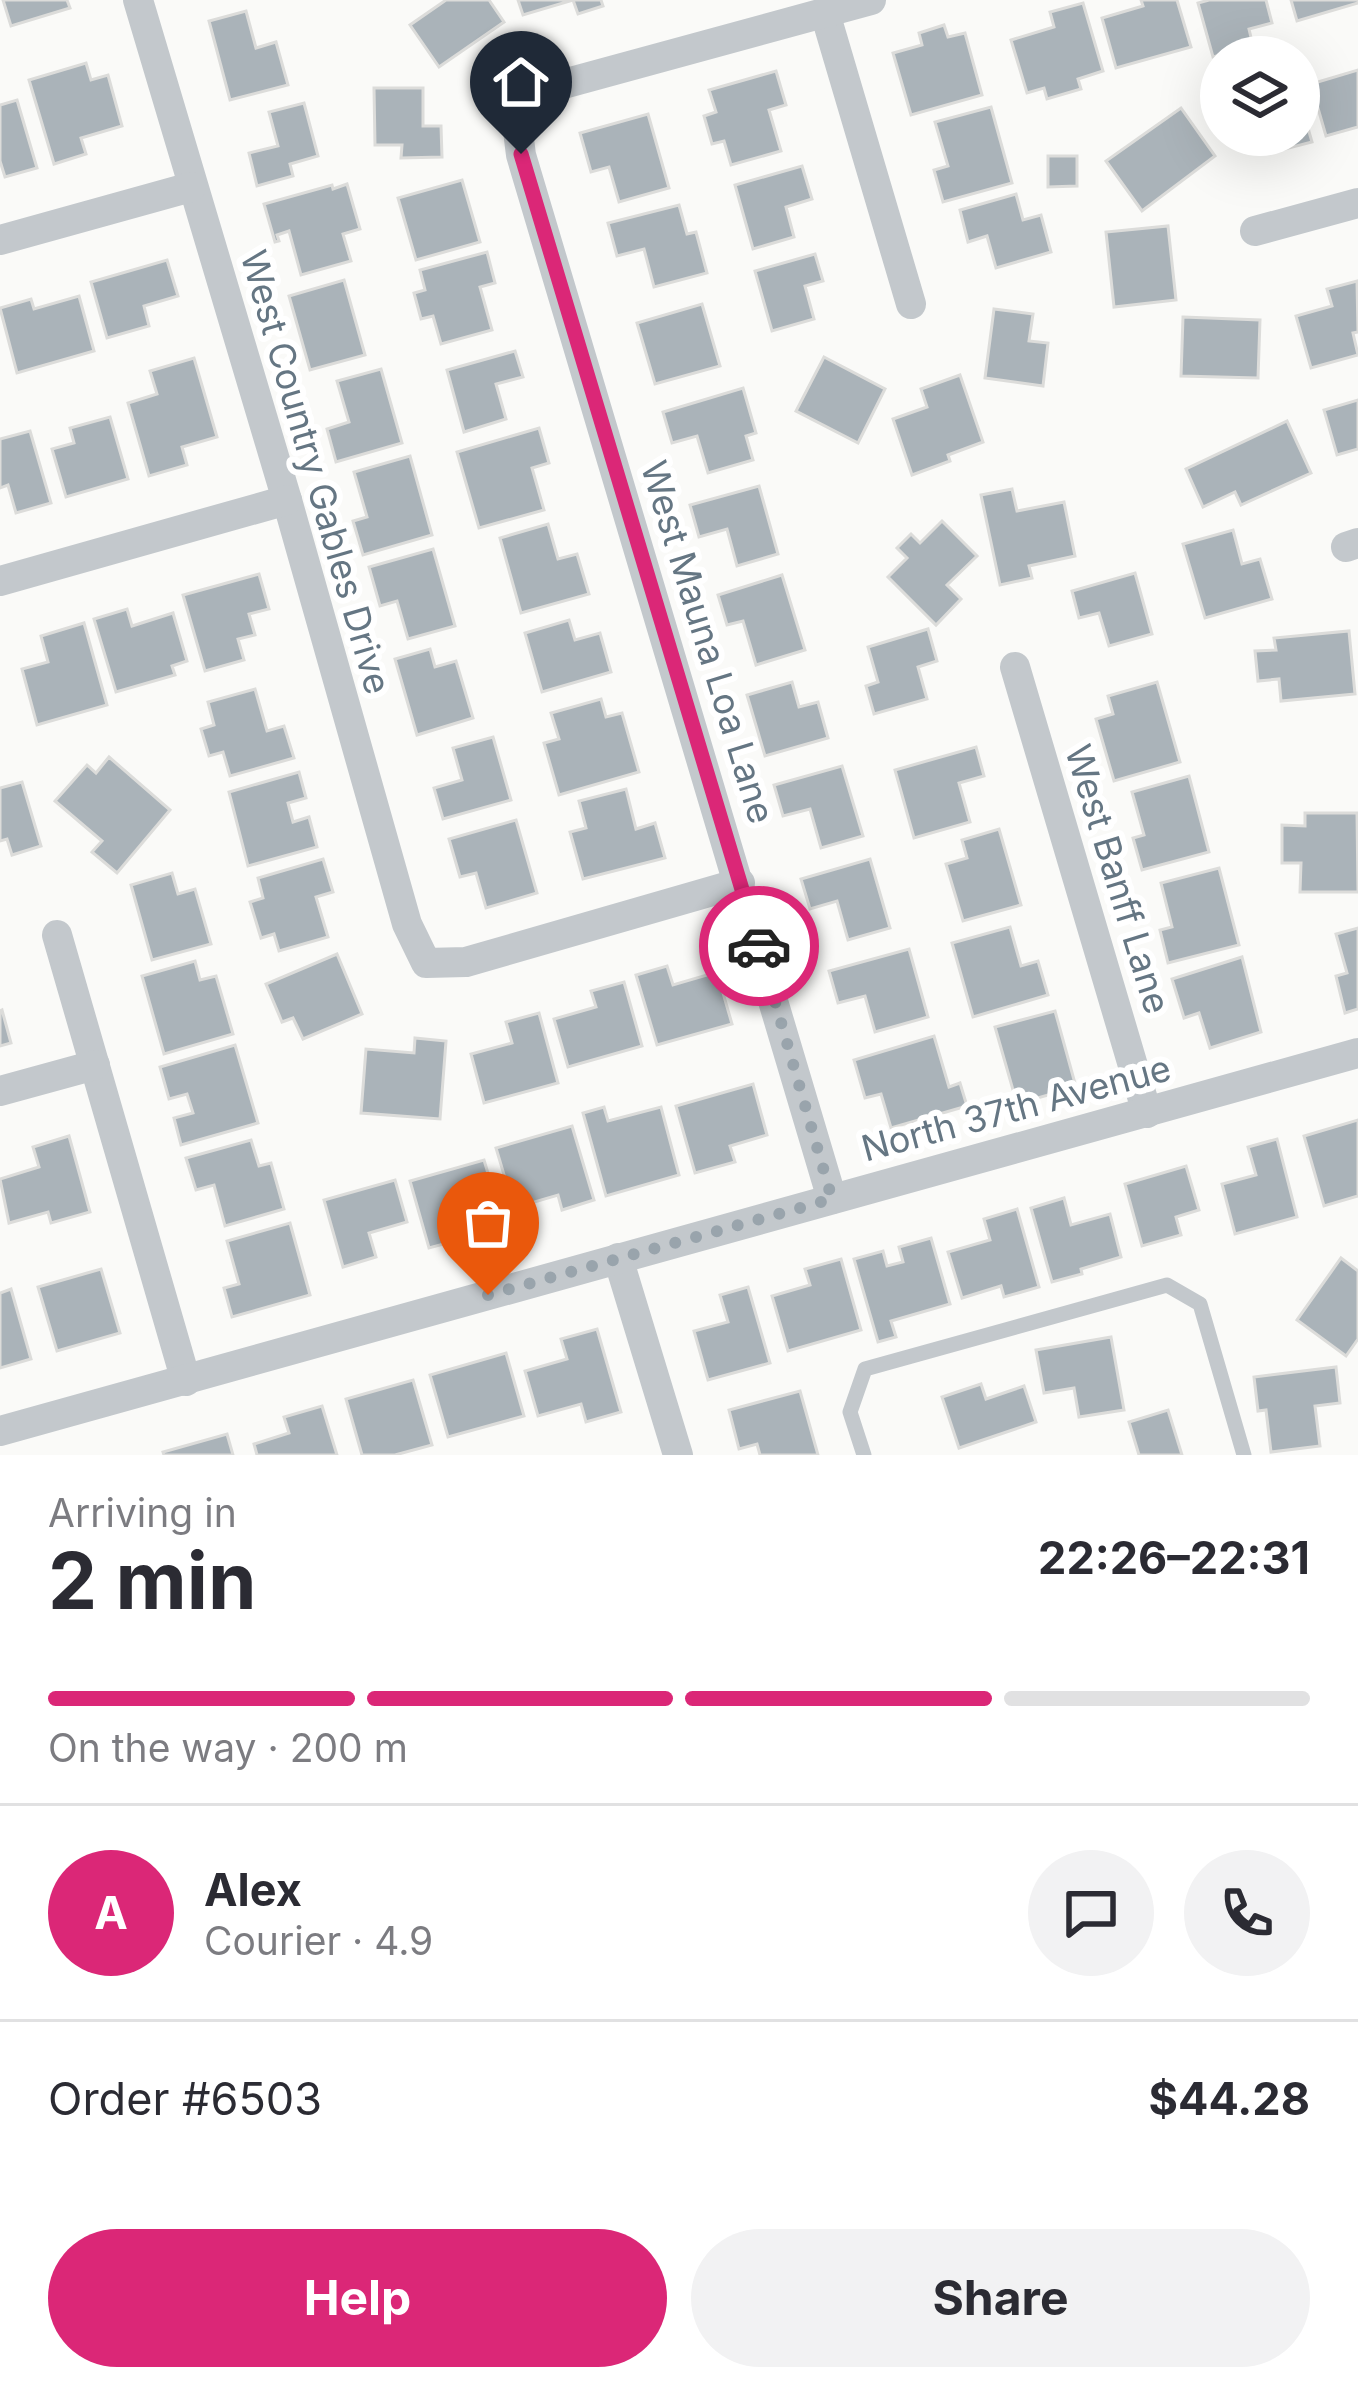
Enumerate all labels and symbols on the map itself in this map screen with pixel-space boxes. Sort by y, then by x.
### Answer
pin [470,31,572,154]
street label: West Country Gables Drive [232,245,400,699]
street label: West Mauna Loa Lane [632,455,784,829]
street label: West Banff Lane [1056,739,1180,1019]
courier [699,886,819,1006]
street label: North 37th Avenue [857,1046,1175,1170]
pin [437,1172,539,1295]

